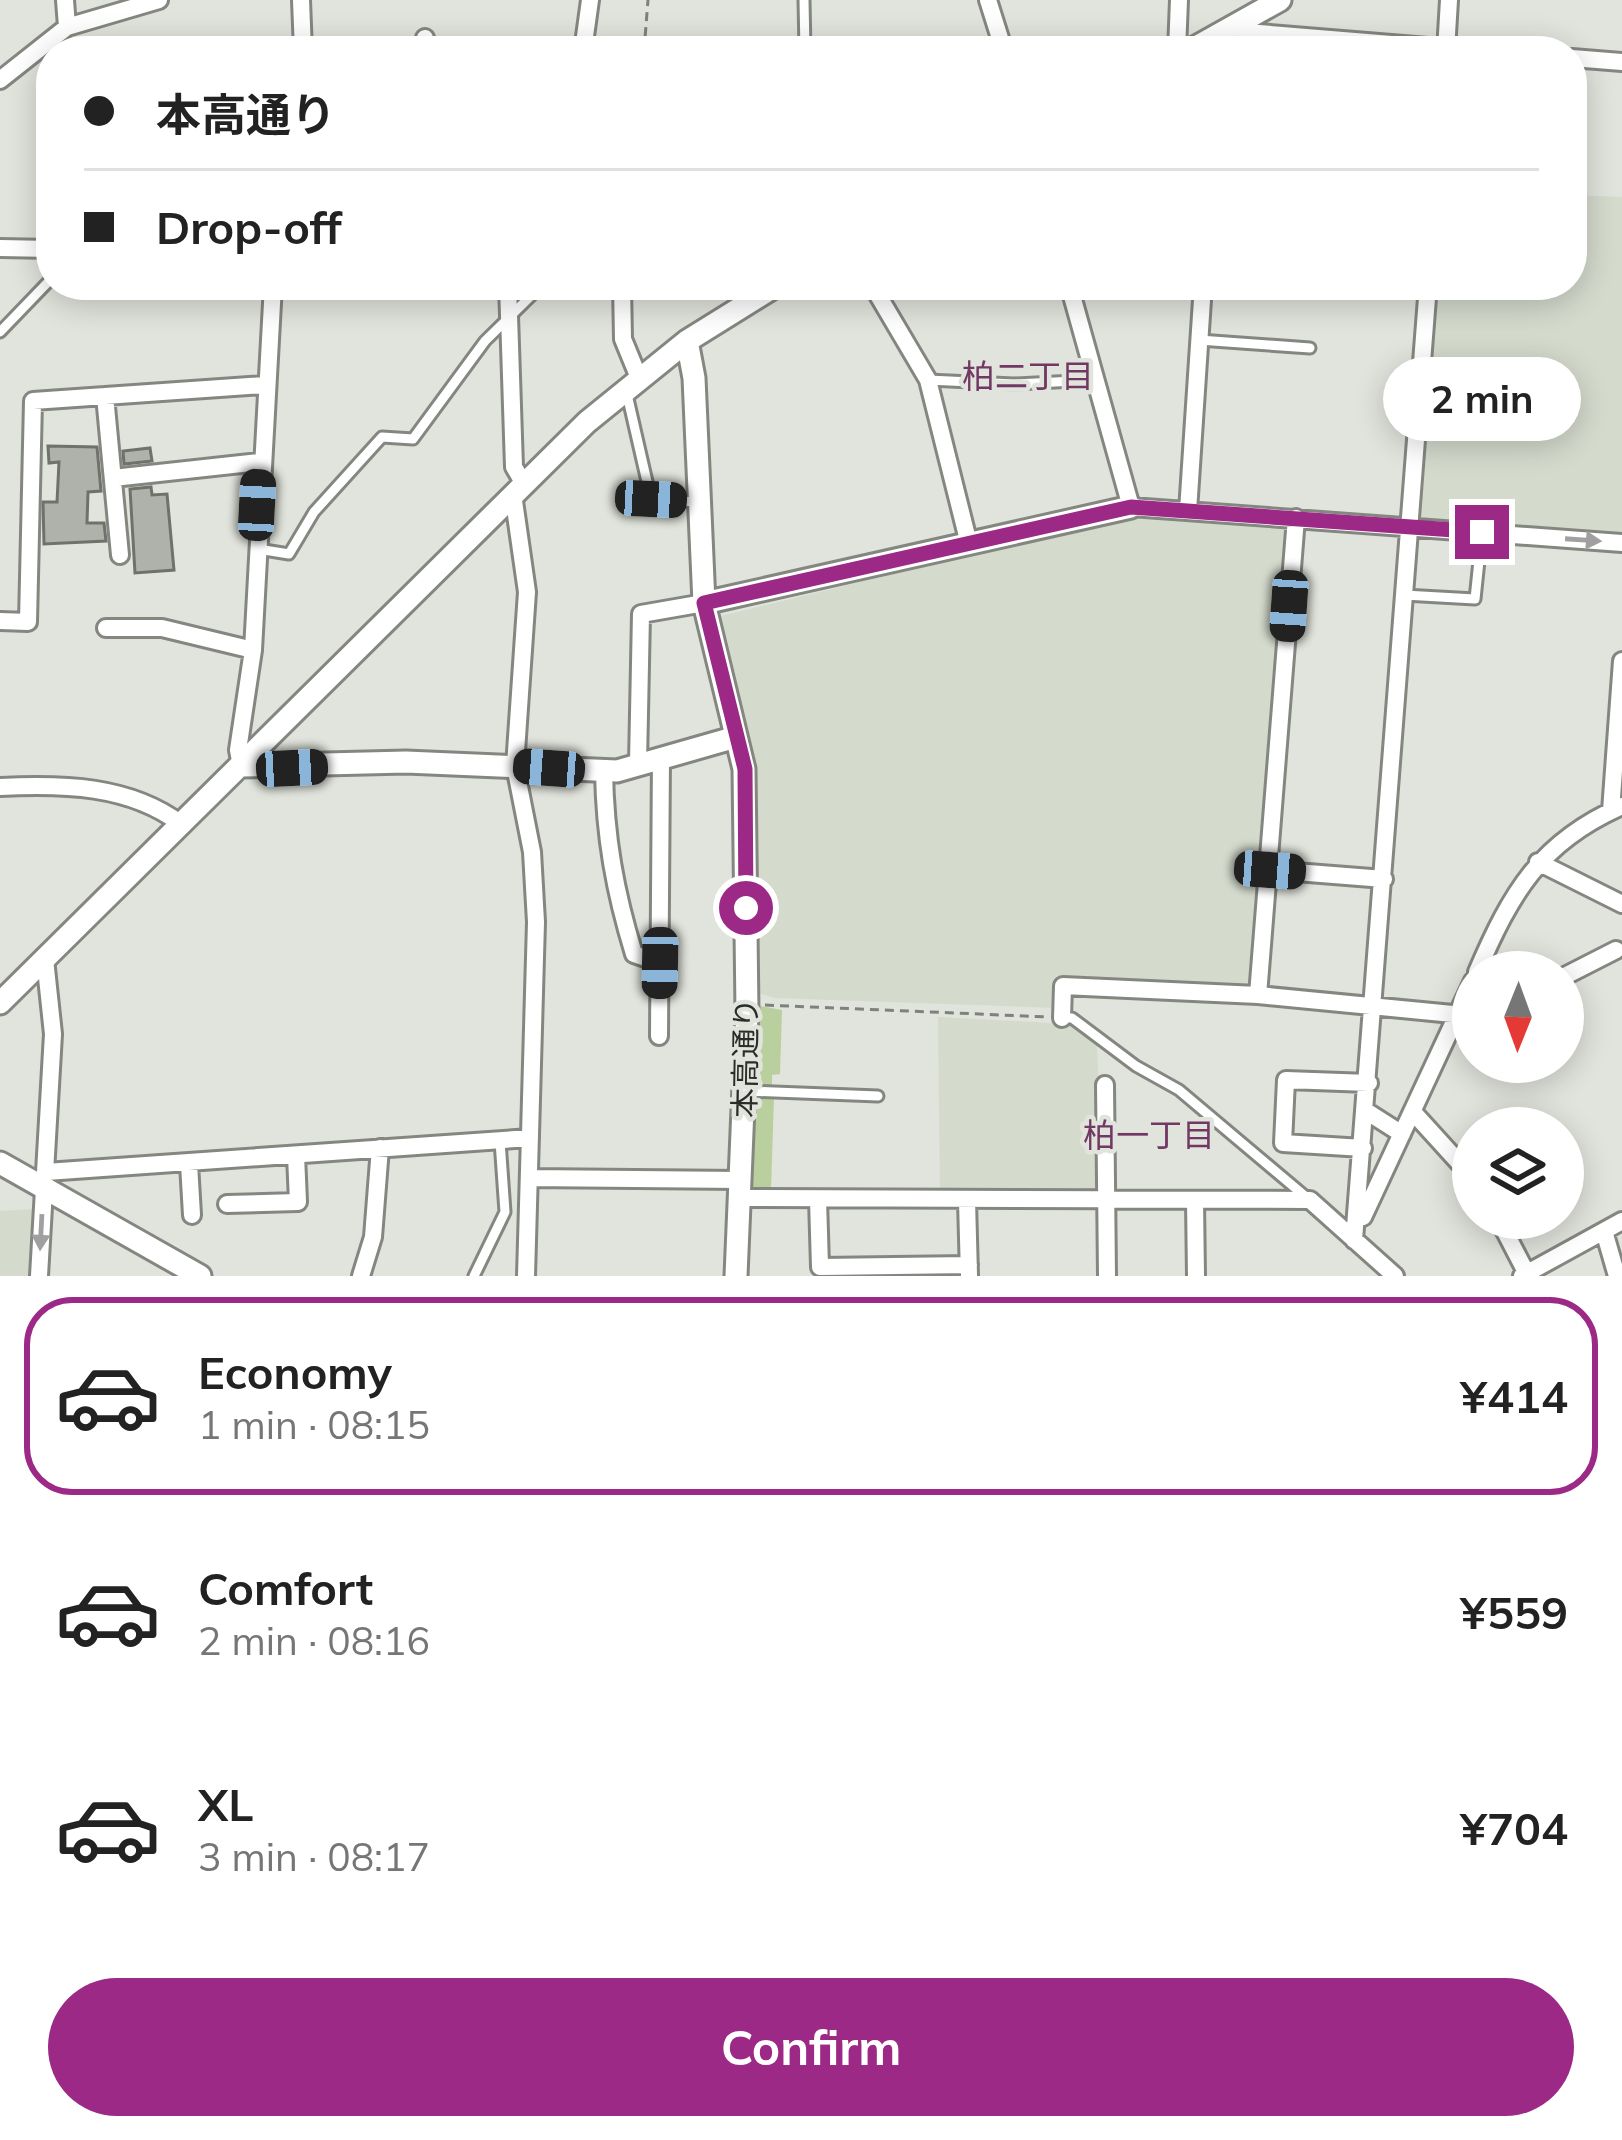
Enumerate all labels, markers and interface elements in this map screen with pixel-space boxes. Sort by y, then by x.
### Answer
text: 本高通り [156,86,336,142]
text: Drop-off [156,199,342,255]
district label: 柏二丁目 [962,355,1094,396]
callout: 2 min [1383,358,1581,442]
text: 2 min [1431,374,1533,423]
car [237,468,277,542]
car [614,479,688,519]
route end [1455,505,1509,559]
one-way arrow [1565,530,1602,549]
car [1269,569,1309,643]
car [255,748,329,788]
car [512,748,586,788]
car [1233,850,1307,890]
route start [719,881,773,935]
car [641,927,679,999]
north arrow [1452,951,1584,1083]
map controls [1452,951,1584,1239]
street label: 本高通り [725,998,765,1118]
button: layers [1452,1107,1584,1239]
district label: 柏一丁目 [1083,1114,1215,1155]
one-way arrow [31,1213,50,1251]
icon: car [54,1342,162,1450]
text: Economy [198,1344,392,1400]
text: ¥414 [1460,1368,1568,1424]
text: 1 min · 08:15 [198,1400,430,1449]
icon: car [54,1558,162,1666]
text: Comfort [198,1560,373,1616]
text: ¥559 [1460,1584,1568,1640]
text: 2 min · 08:16 [198,1616,430,1665]
icon: car [54,1774,162,1882]
text: XL [198,1776,253,1832]
text: ¥704 [1460,1800,1568,1856]
text: 3 min · 08:17 [198,1832,430,1881]
button: Confirm [48,1978,1574,2116]

